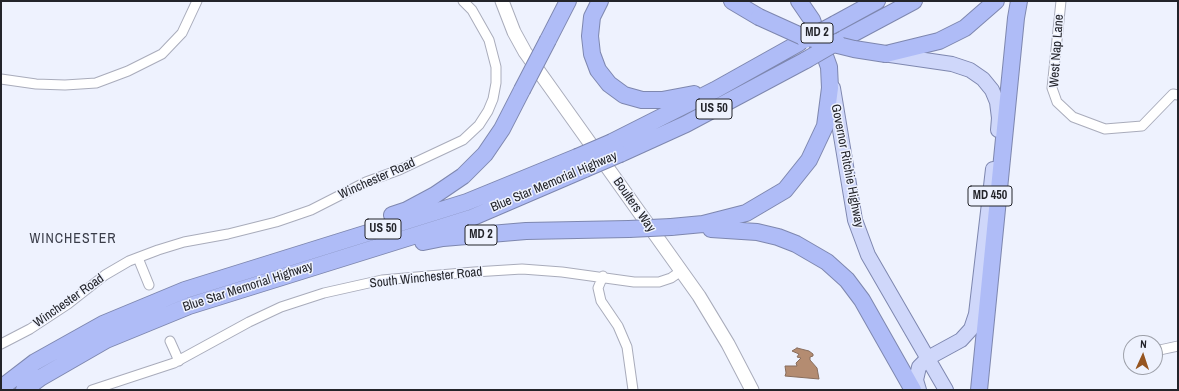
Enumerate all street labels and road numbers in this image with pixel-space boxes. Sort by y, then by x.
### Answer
street label: West Nap Lane [1047,14,1067,88]
road number: MD 2 [801,23,833,43]
road number: US 50 [696,99,732,119]
street label: Governor Ritchie Highway [827,103,867,229]
street label: Blue Star Memorial Highway [489,148,619,216]
street label: Winchester Road [336,155,418,203]
street label: Boulters Way [610,175,658,235]
road number: MD 450 [968,186,1012,206]
road number: US 50 [365,219,401,239]
road number: MD 2 [465,225,497,245]
street label: Blue Star Memorial Highway [181,259,315,315]
street label: South Winchester Road [369,264,483,292]
street label: Winchester Road [31,271,107,331]

